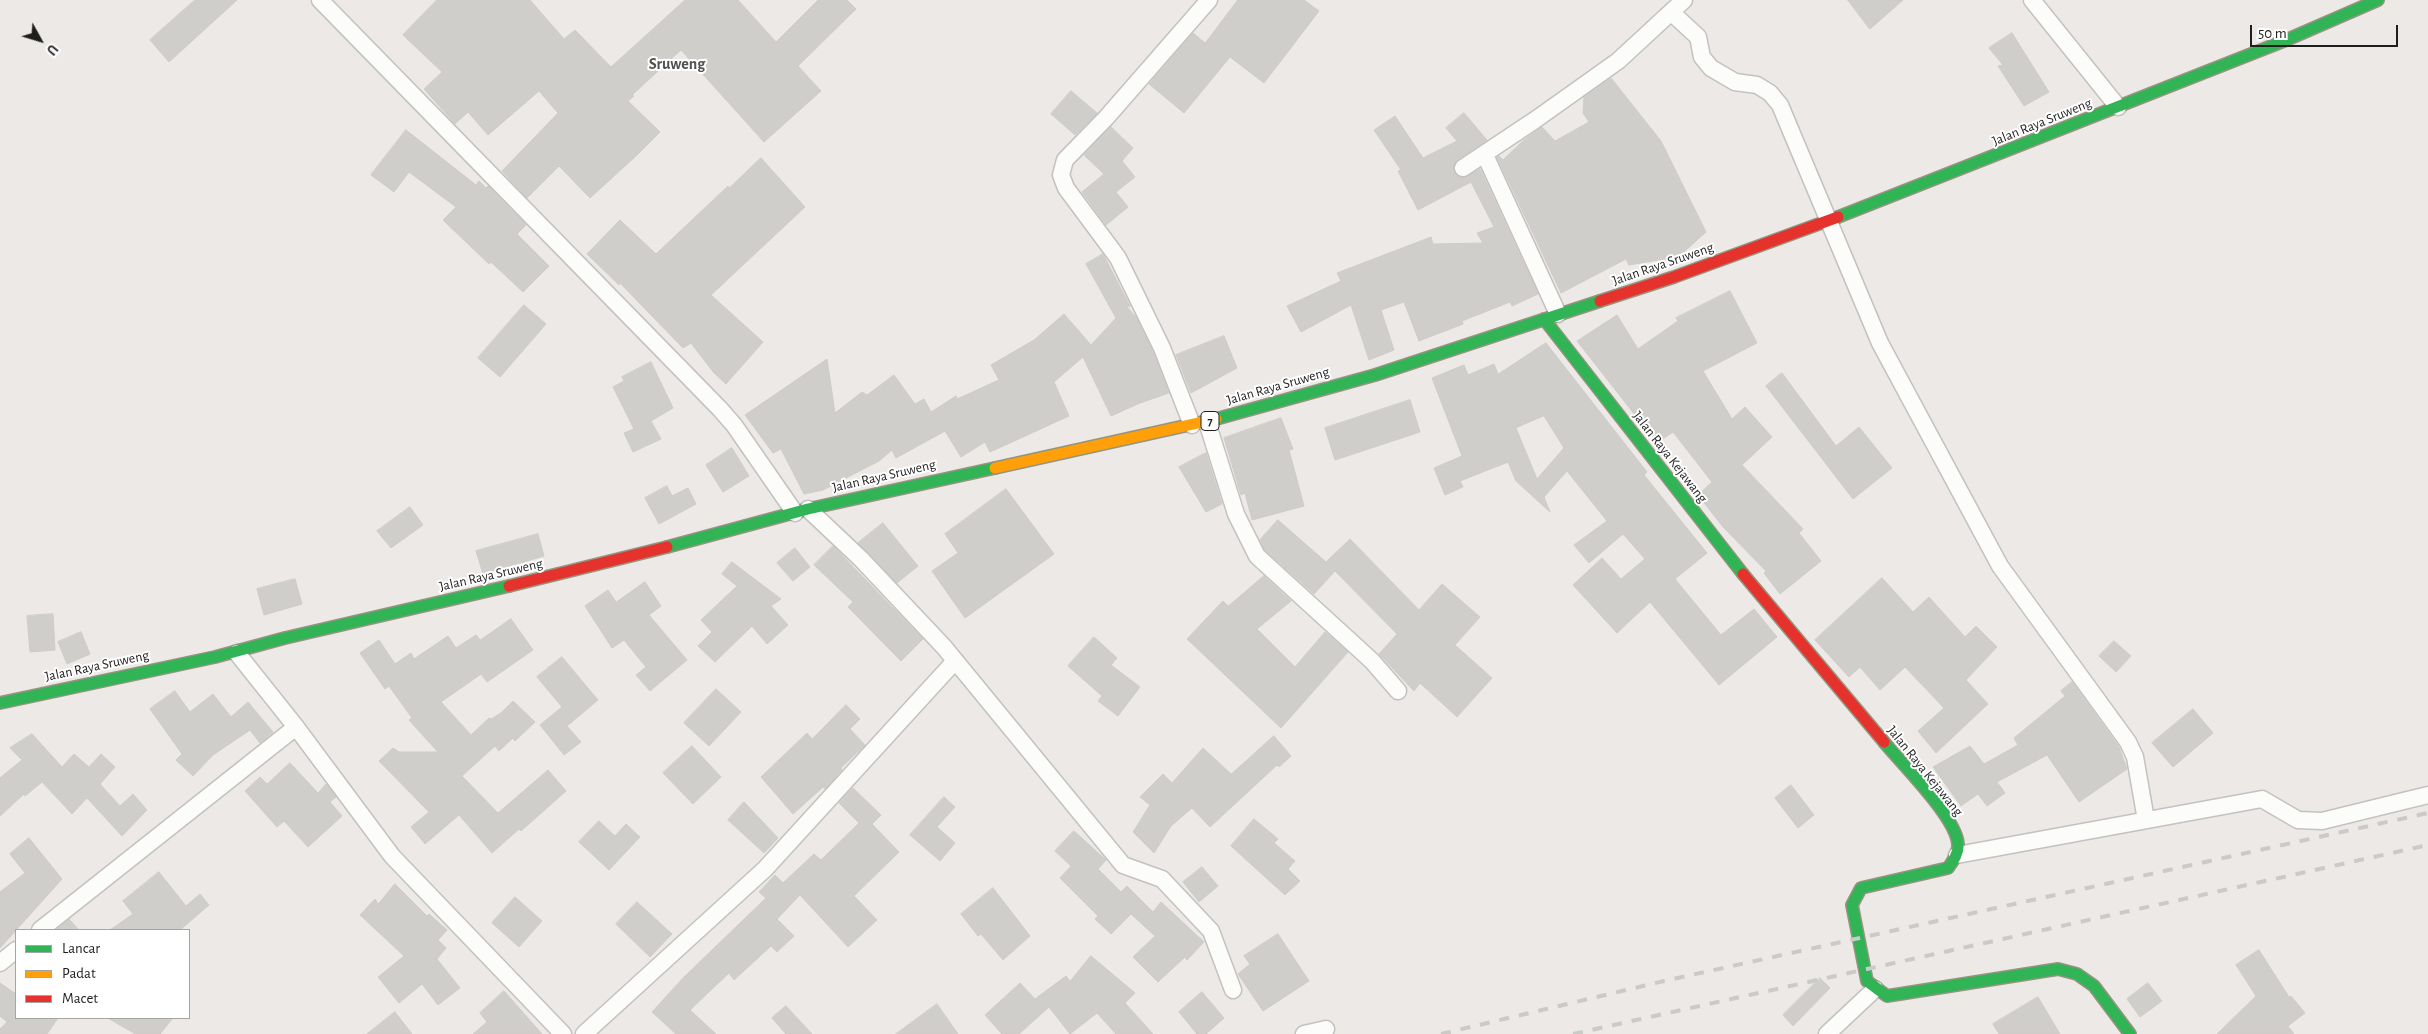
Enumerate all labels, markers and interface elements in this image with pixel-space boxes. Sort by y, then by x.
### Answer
north arrow [15,15,65,65]
scale bar [2253,15,2400,47]
text: 50 m [2258,26,2287,41]
text: U [43,42,60,57]
district label: Sruweng [649,54,705,74]
street label: Jalan Raya Sruweng [1990,94,2094,150]
street label: Jalan Raya Sruweng [1610,239,1716,289]
street label: Jalan Raya Sruweng [1225,363,1331,409]
street label: Jalan Raya Kejawang [1629,408,1711,506]
road number: 7 [1201,412,1219,431]
street label: Jalan Raya Sruweng [831,456,937,496]
street label: Jalan Raya Sruweng [438,555,544,595]
street label: Jalan Raya Sruweng [43,647,151,685]
street label: Jalan Raya Kejawang [1883,722,1967,820]
legend [15,929,190,1019]
text: Lancar [62,941,100,956]
text: Padat [62,966,96,981]
text: Macet [62,991,98,1006]

